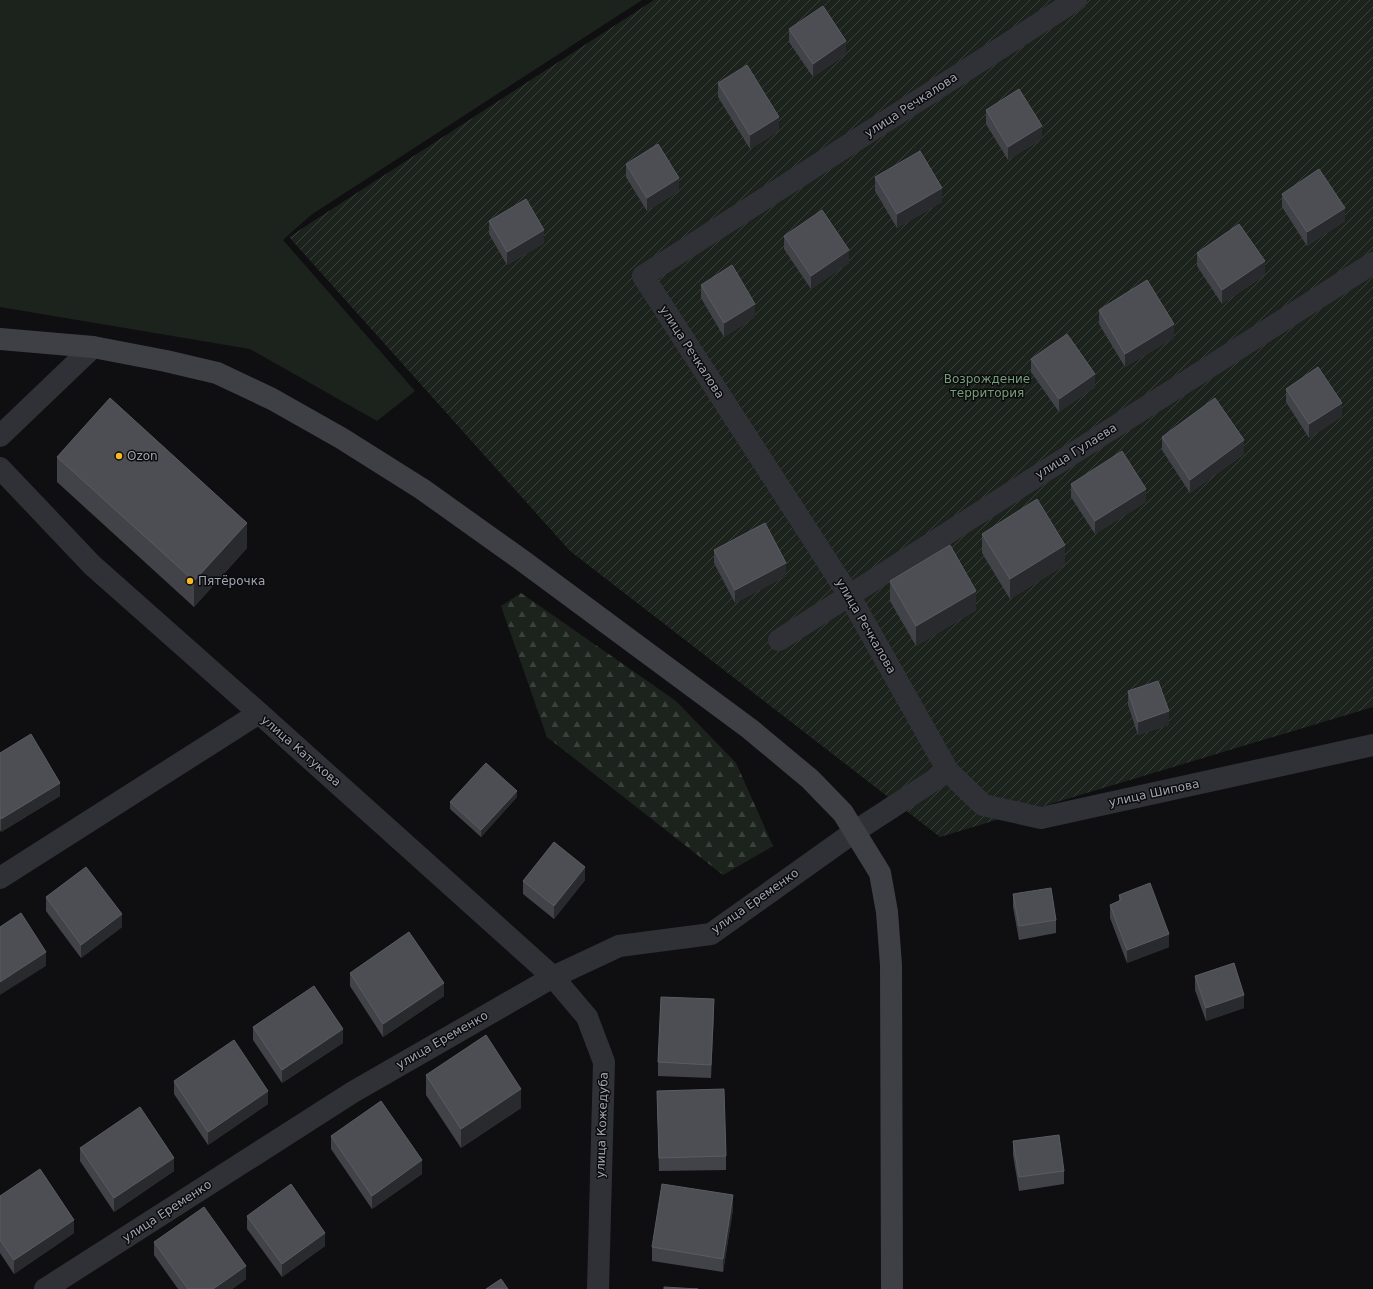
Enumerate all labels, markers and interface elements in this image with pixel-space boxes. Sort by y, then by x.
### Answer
street label: улица Речкалова [862,70,960,140]
street label: улица Речкалова [657,303,727,401]
park label: Возрождение территория [944,372,1030,400]
street label: улица Гулаева [1033,420,1119,482]
place label: Ozon [127,449,158,463]
marker: Ozon [114,451,124,461]
place label: Пятёрочка [198,574,265,588]
marker: Пятёрочка [185,576,195,586]
street label: улица Речкалова [833,576,899,676]
street label: улица Катукова [258,713,344,789]
street label: улица Шипова [1107,777,1201,809]
street label: улица Еременко [709,866,801,936]
street label: улица Еременко [394,1008,490,1072]
street label: улица Кожедуба [593,1072,611,1178]
street label: улица Еременко [120,1177,214,1245]

